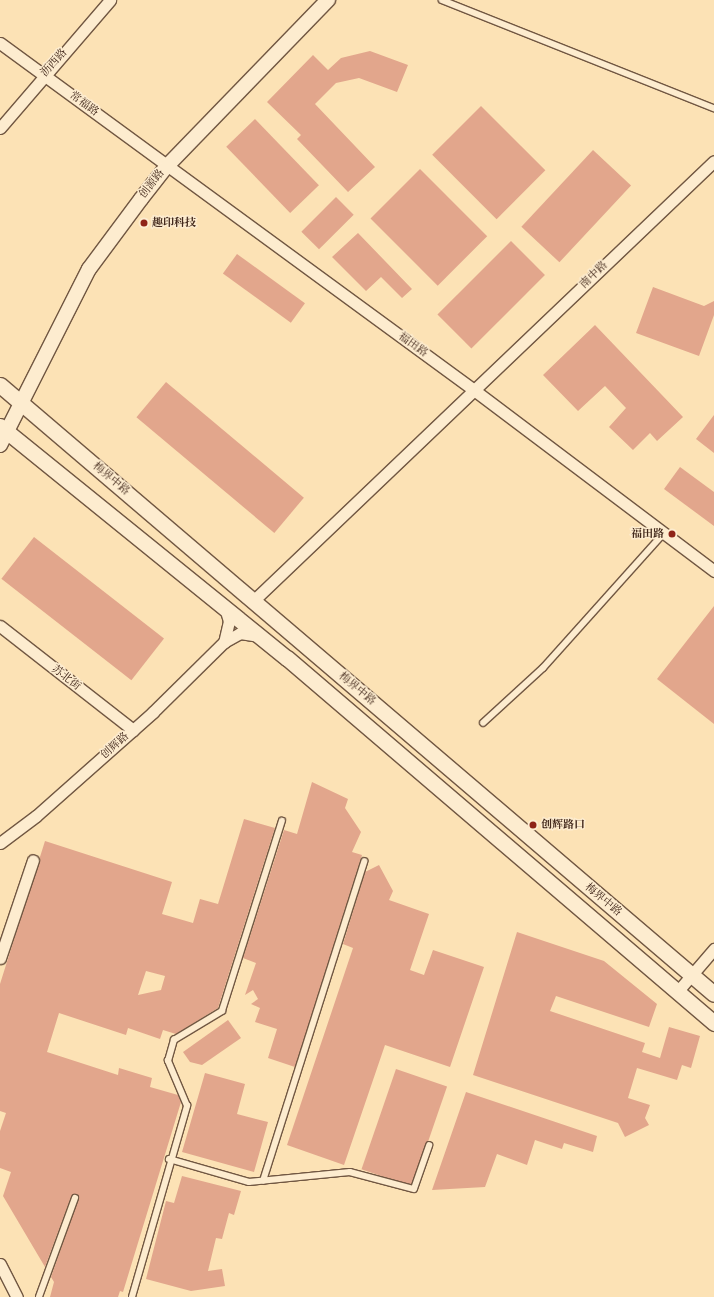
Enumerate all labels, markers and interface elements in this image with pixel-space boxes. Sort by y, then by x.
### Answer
street label: 沥西路 [38,46,70,80]
street label: 常福路 [67,89,101,119]
street label: 创源路 [137,167,167,201]
place label: 趣印科技 [152,216,196,230]
marker: 趣印科技 [139,218,149,228]
street label: 南中路 [578,259,610,291]
street label: 福田路 [396,330,430,360]
street label: 梅界中路 [90,460,132,498]
place label: 福田路 [631,527,664,541]
marker: 福田路 [667,529,677,539]
street label: 苏北街 [49,663,83,693]
street label: 梅界中路 [336,670,378,708]
street label: 创辉路 [98,730,132,762]
place label: 创辉路口 [541,818,585,832]
marker: 创辉路口 [528,820,538,830]
street label: 梅界中路 [582,881,624,919]

